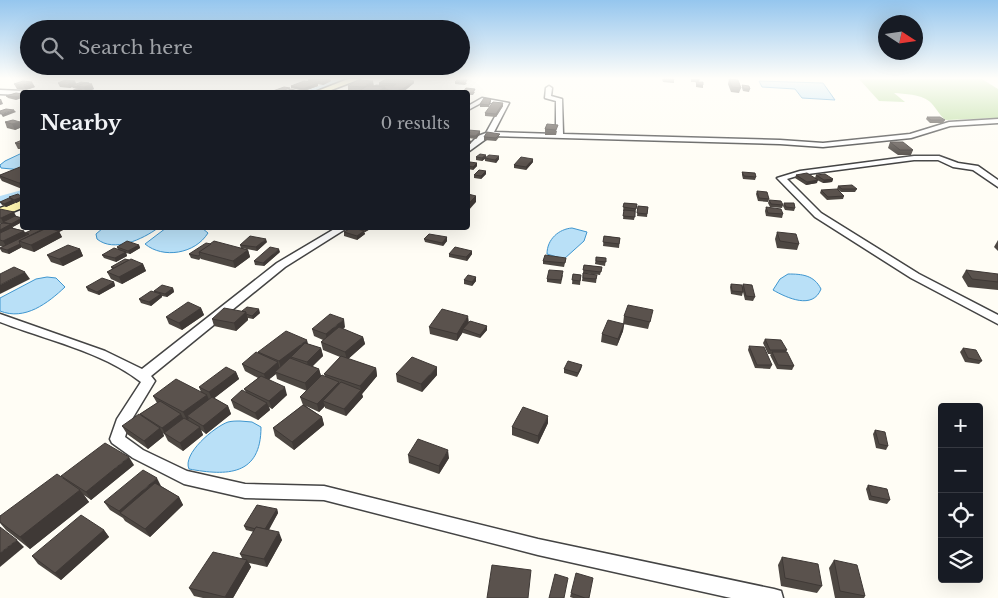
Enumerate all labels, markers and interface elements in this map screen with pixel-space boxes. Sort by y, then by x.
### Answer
north arrow [878,15,923,60]
search box [20,20,470,75]
icon: search [38,34,66,62]
text: Search here [78,36,193,59]
text: Nearby [40,110,121,136]
text: 0 results [381,113,450,133]
map controls [938,403,983,583]
button: + [938,403,983,448]
button: − [938,448,983,493]
button: locate [938,493,983,538]
button: layers [938,538,983,583]

